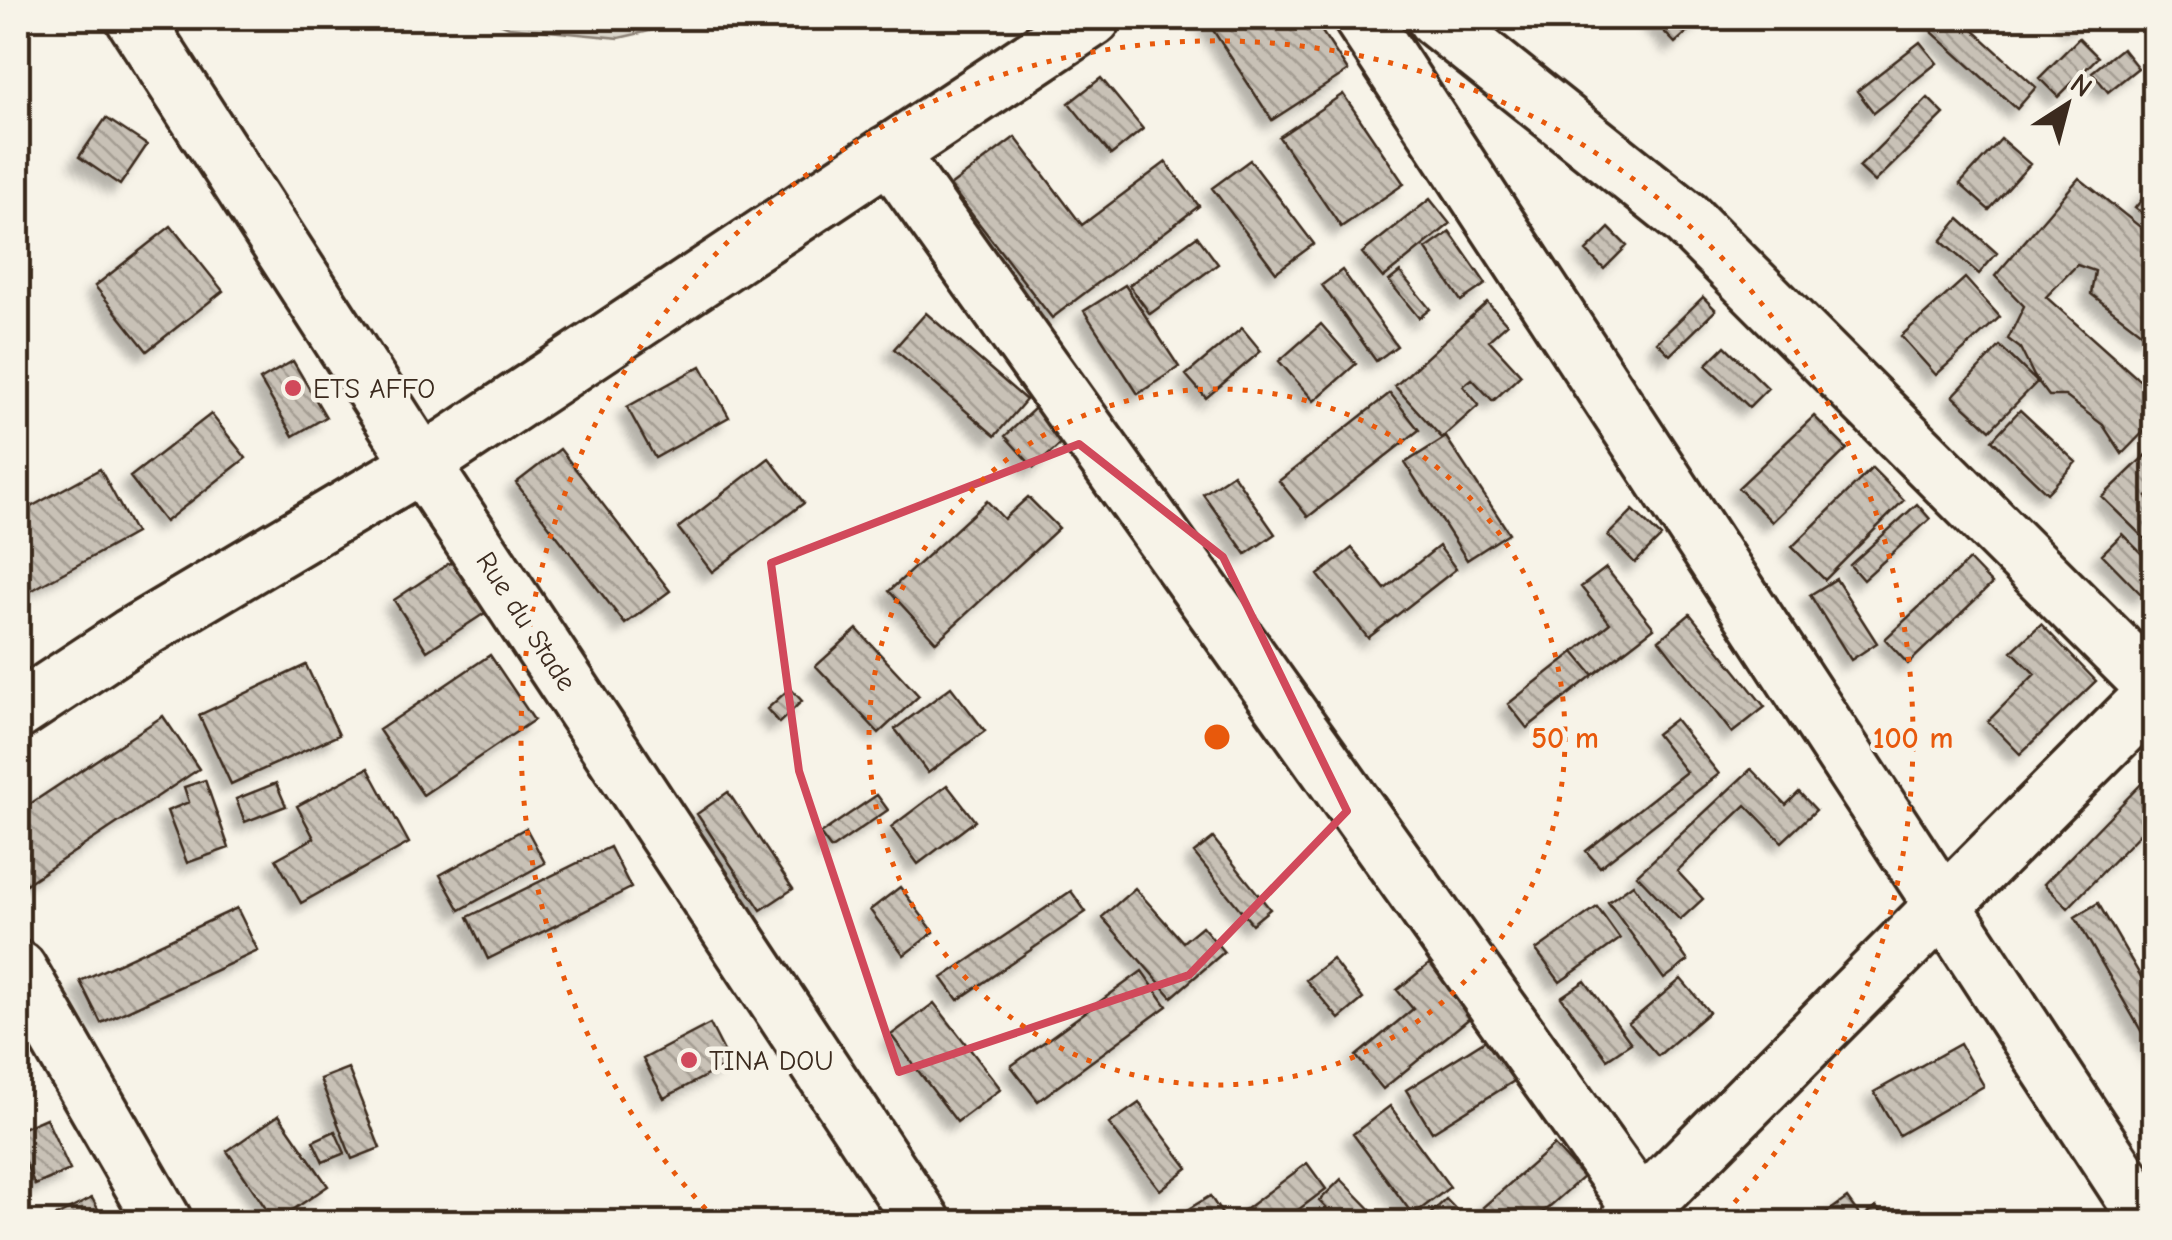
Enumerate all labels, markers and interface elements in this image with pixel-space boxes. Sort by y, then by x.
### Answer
north arrow [2017,55,2117,155]
text: N [2064,67,2098,104]
place label: ETS AFFO [313,373,435,405]
marker: ETS AFFO [282,377,304,399]
street label: Rue du Stade [469,546,583,697]
centre of rings [1199,719,1235,755]
text: 50 m [1531,721,1599,756]
text: 100 m [1873,721,1953,756]
place label: TINA DOU [709,1045,834,1077]
marker: TINA DOU [678,1049,700,1071]

